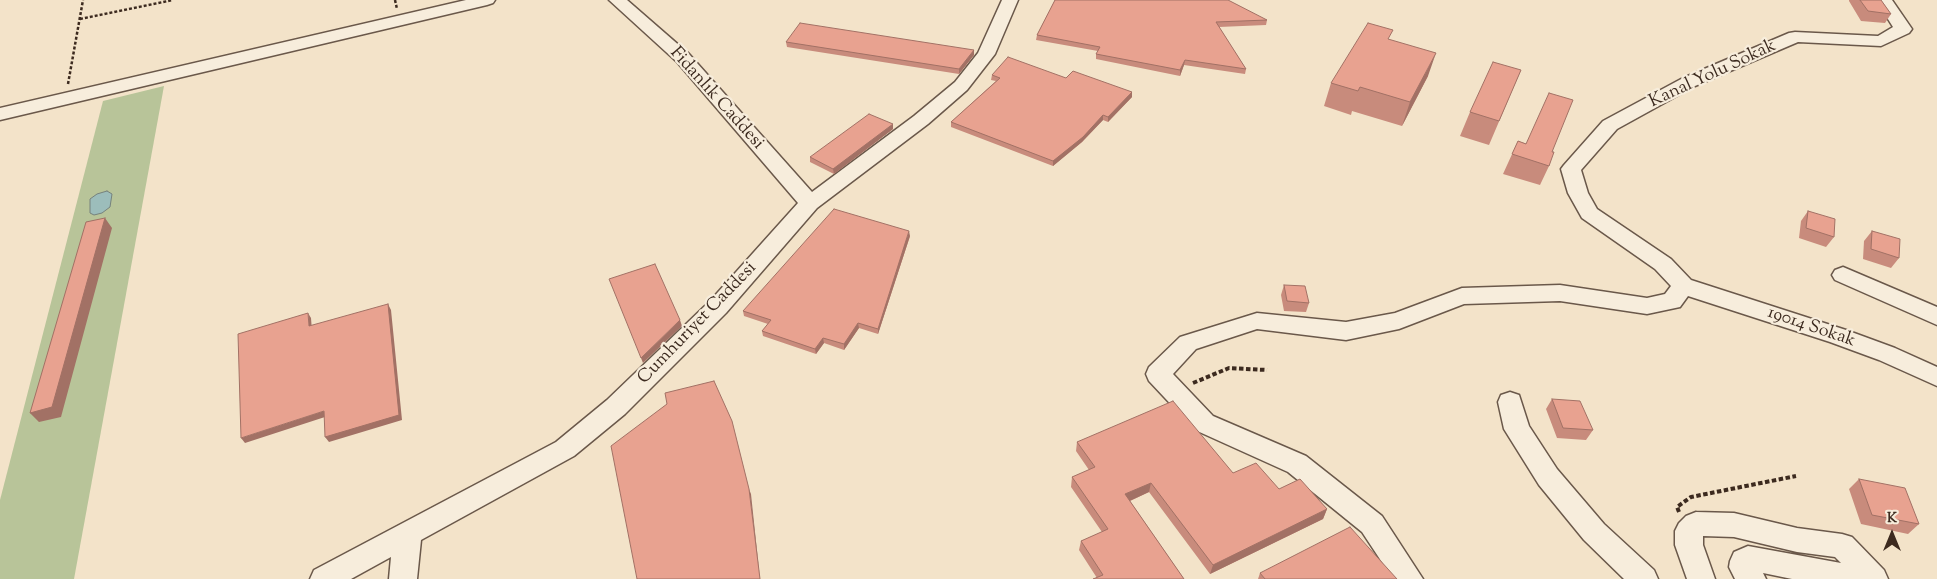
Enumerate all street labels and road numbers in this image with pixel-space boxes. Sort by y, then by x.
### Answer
street label: Kanal Yolu Sokak [1646,36,1780,114]
street label: Fidanlık Caddesi [664,43,768,155]
street label: Cumhuriyet Caddesi [634,258,762,390]
street label: 19014 Sokak [1764,303,1858,353]

